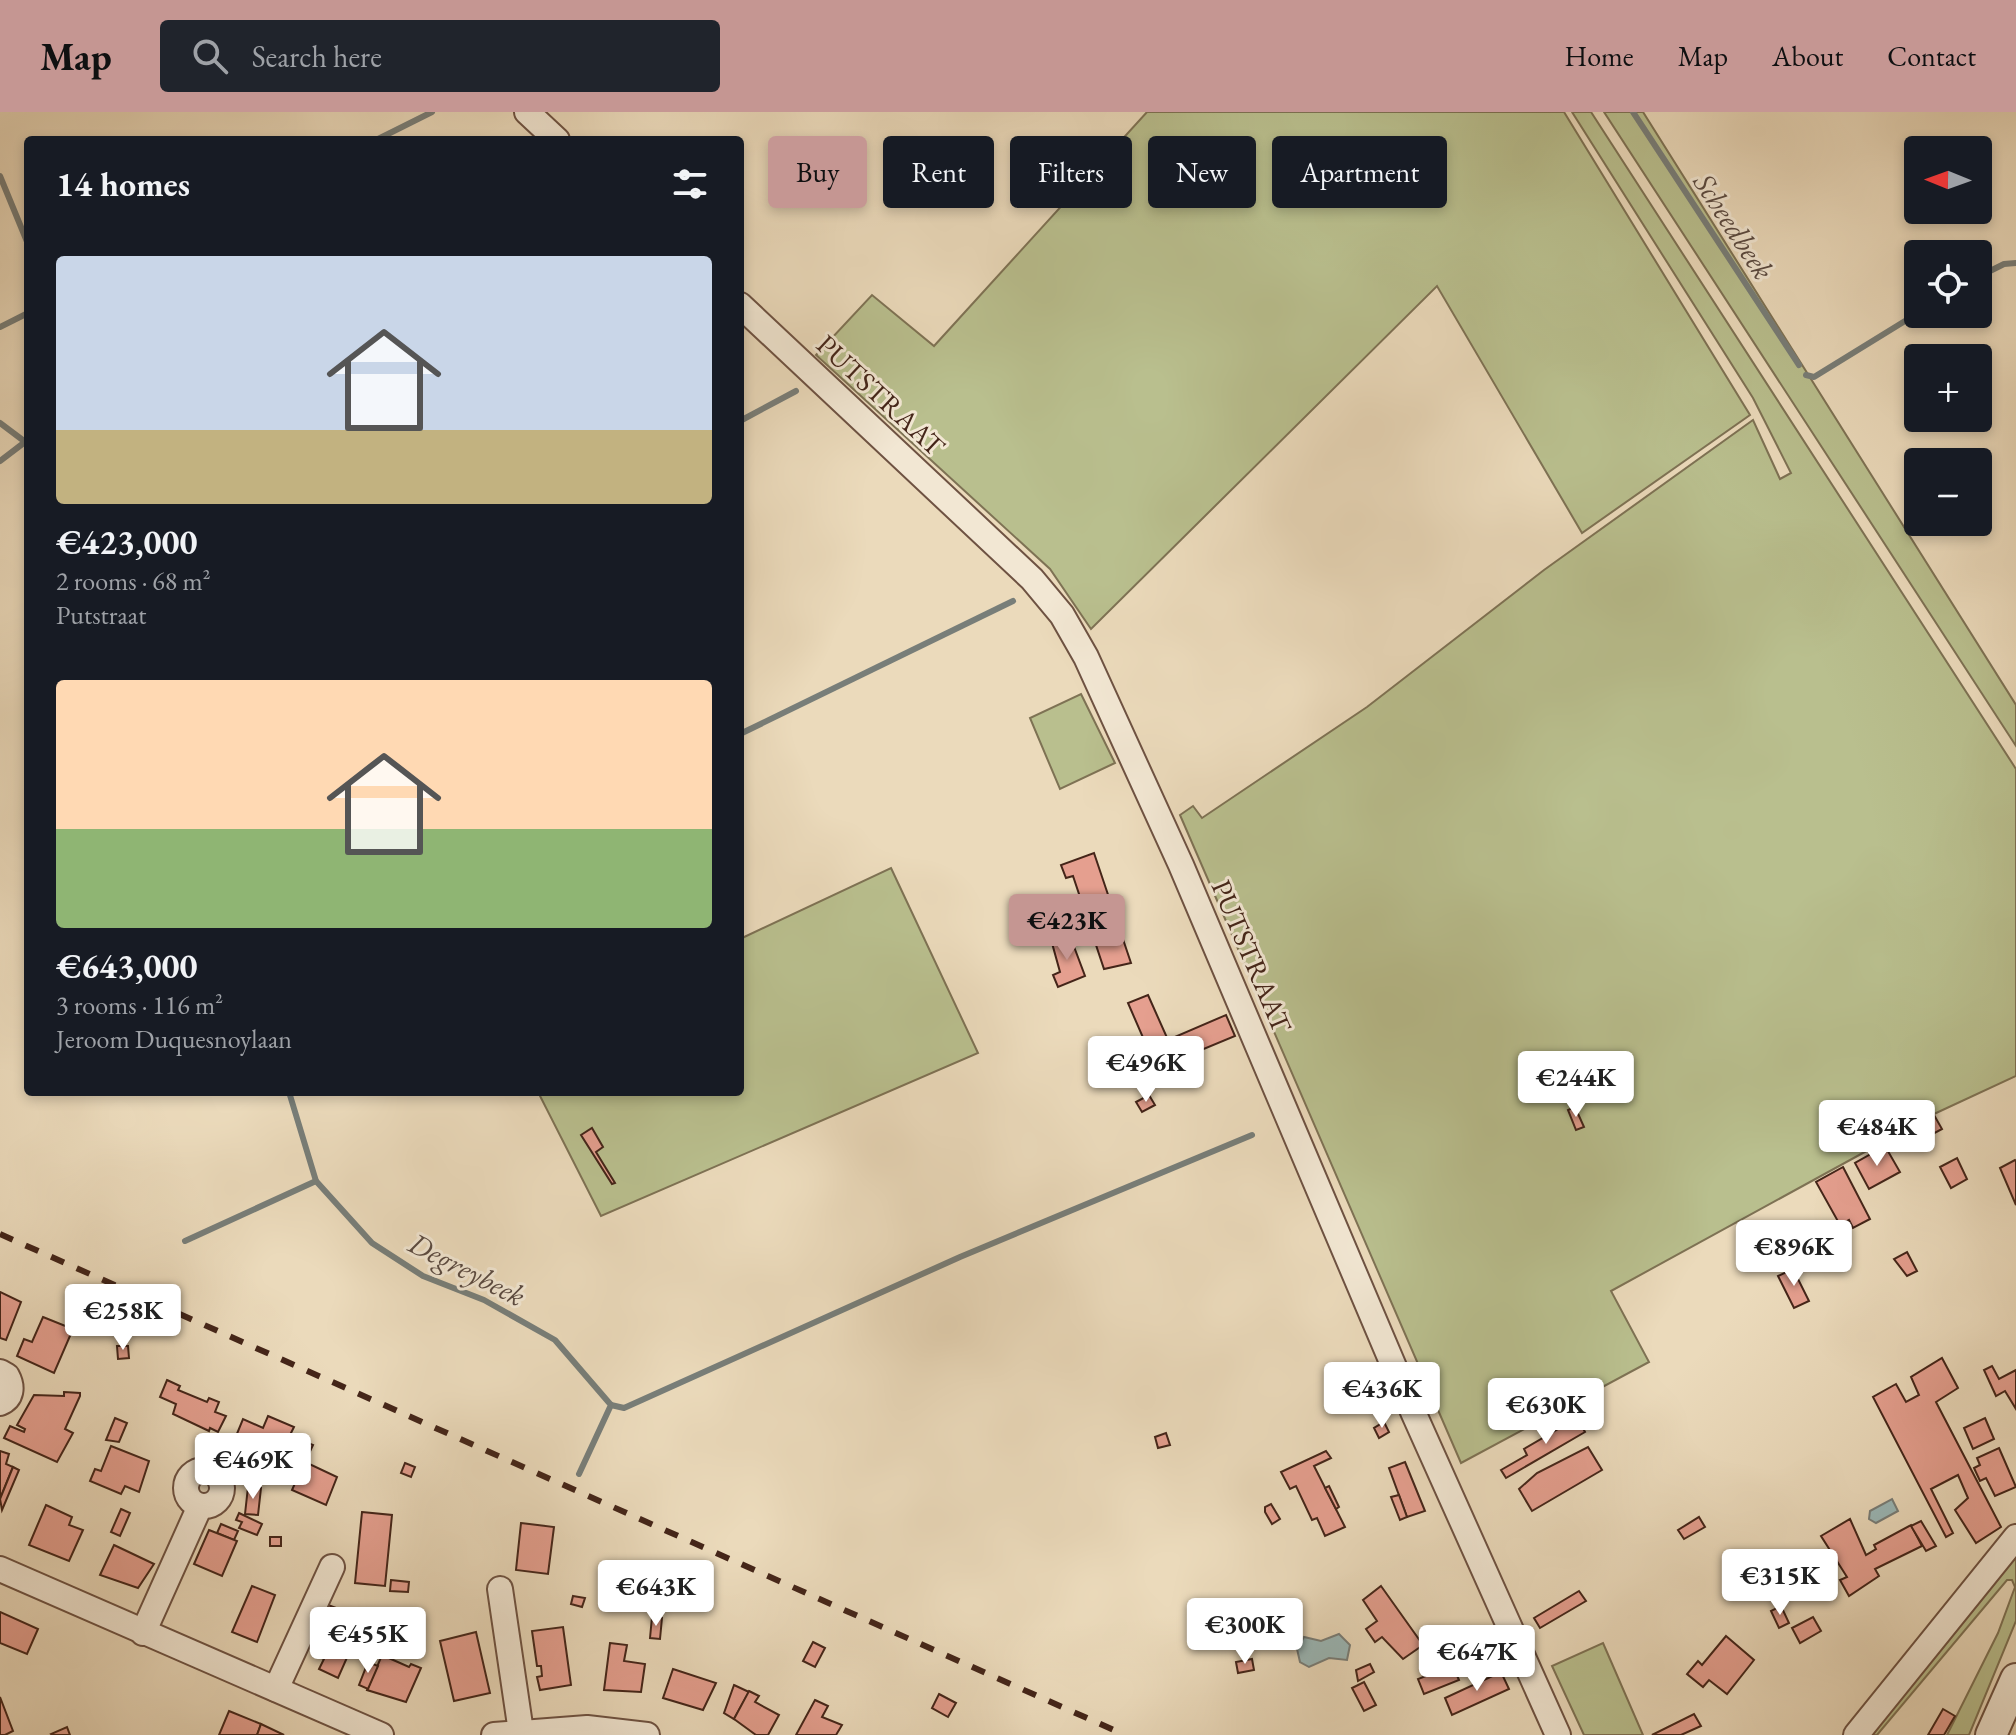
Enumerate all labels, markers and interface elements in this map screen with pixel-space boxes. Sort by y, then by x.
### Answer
search box [160,20,720,92]
text: Map [40,32,112,81]
icon: search [188,34,232,78]
text: Search here [252,37,382,76]
text: Home [1564,38,1634,74]
text: Map [1678,38,1728,74]
text: About [1772,38,1843,74]
text: Contact [1887,38,1976,74]
chip: Buy [768,136,867,208]
chip: Rent [883,136,994,208]
chip: Filters [1010,136,1132,208]
chip: New [1148,136,1256,208]
chip: Apartment [1272,136,1447,208]
north arrow [1904,136,1992,224]
map controls [1904,136,1992,536]
text: 14 homes [56,162,190,206]
icon: filters [668,162,712,206]
water label: Scheedbeek [1684,164,1783,287]
button: locate [1904,240,1992,328]
icon: home [312,308,456,452]
street label: PUTSTRAAT [809,326,953,464]
button: + [1904,344,1992,432]
button: − [1904,448,1992,536]
text: €423,000 [56,520,197,564]
text: 2 rooms · 68 m² [56,564,211,598]
text: Putstraat [56,598,146,632]
icon: home [312,732,456,876]
street label: PUTSTRAAT [1204,874,1300,1038]
pin: €423K [1011,894,1123,962]
text: €423K [1027,903,1107,937]
text: €643,000 [56,944,197,988]
text: 3 rooms · 116 m² [56,988,223,1022]
text: Jeroom Duquesnoylaan [56,1022,292,1056]
pin: €496K [1090,1036,1202,1104]
text: €496K [1106,1045,1186,1079]
pin: €244K [1520,1051,1632,1119]
text: €244K [1536,1060,1616,1094]
pin: €484K [1821,1100,1933,1168]
text: €484K [1837,1109,1917,1143]
pin: €896K [1738,1220,1850,1288]
water label: Degreybeek [401,1223,532,1315]
text: €896K [1754,1229,1834,1263]
pin: €258K [67,1284,179,1352]
text: €258K [83,1293,163,1327]
pin: €436K [1326,1362,1438,1430]
text: €436K [1342,1371,1422,1405]
pin: €630K [1490,1378,1602,1446]
text: €630K [1506,1387,1586,1421]
pin: €469K [197,1433,309,1501]
text: €469K [213,1442,293,1476]
pin: €315K [1724,1549,1836,1617]
text: €315K [1740,1558,1820,1592]
pin: €643K [600,1560,712,1628]
text: €643K [616,1569,696,1603]
pin: €300K [1189,1598,1301,1666]
pin: €455K [312,1607,424,1675]
text: €300K [1205,1607,1285,1641]
text: €455K [328,1616,408,1650]
pin: €647K [1421,1625,1533,1693]
text: €647K [1437,1634,1517,1668]

